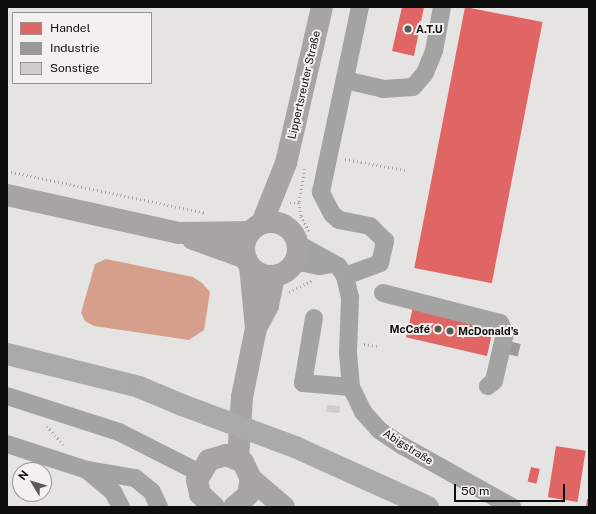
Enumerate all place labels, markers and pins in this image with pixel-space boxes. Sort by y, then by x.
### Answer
place label: A.T.U [416,22,443,36]
marker: A.T.U [403,24,413,34]
place label: McCafé [389,322,430,336]
marker: McCafé [433,324,443,334]
place label: McDonald's [458,324,519,338]
marker: McDonald's [445,326,455,336]

